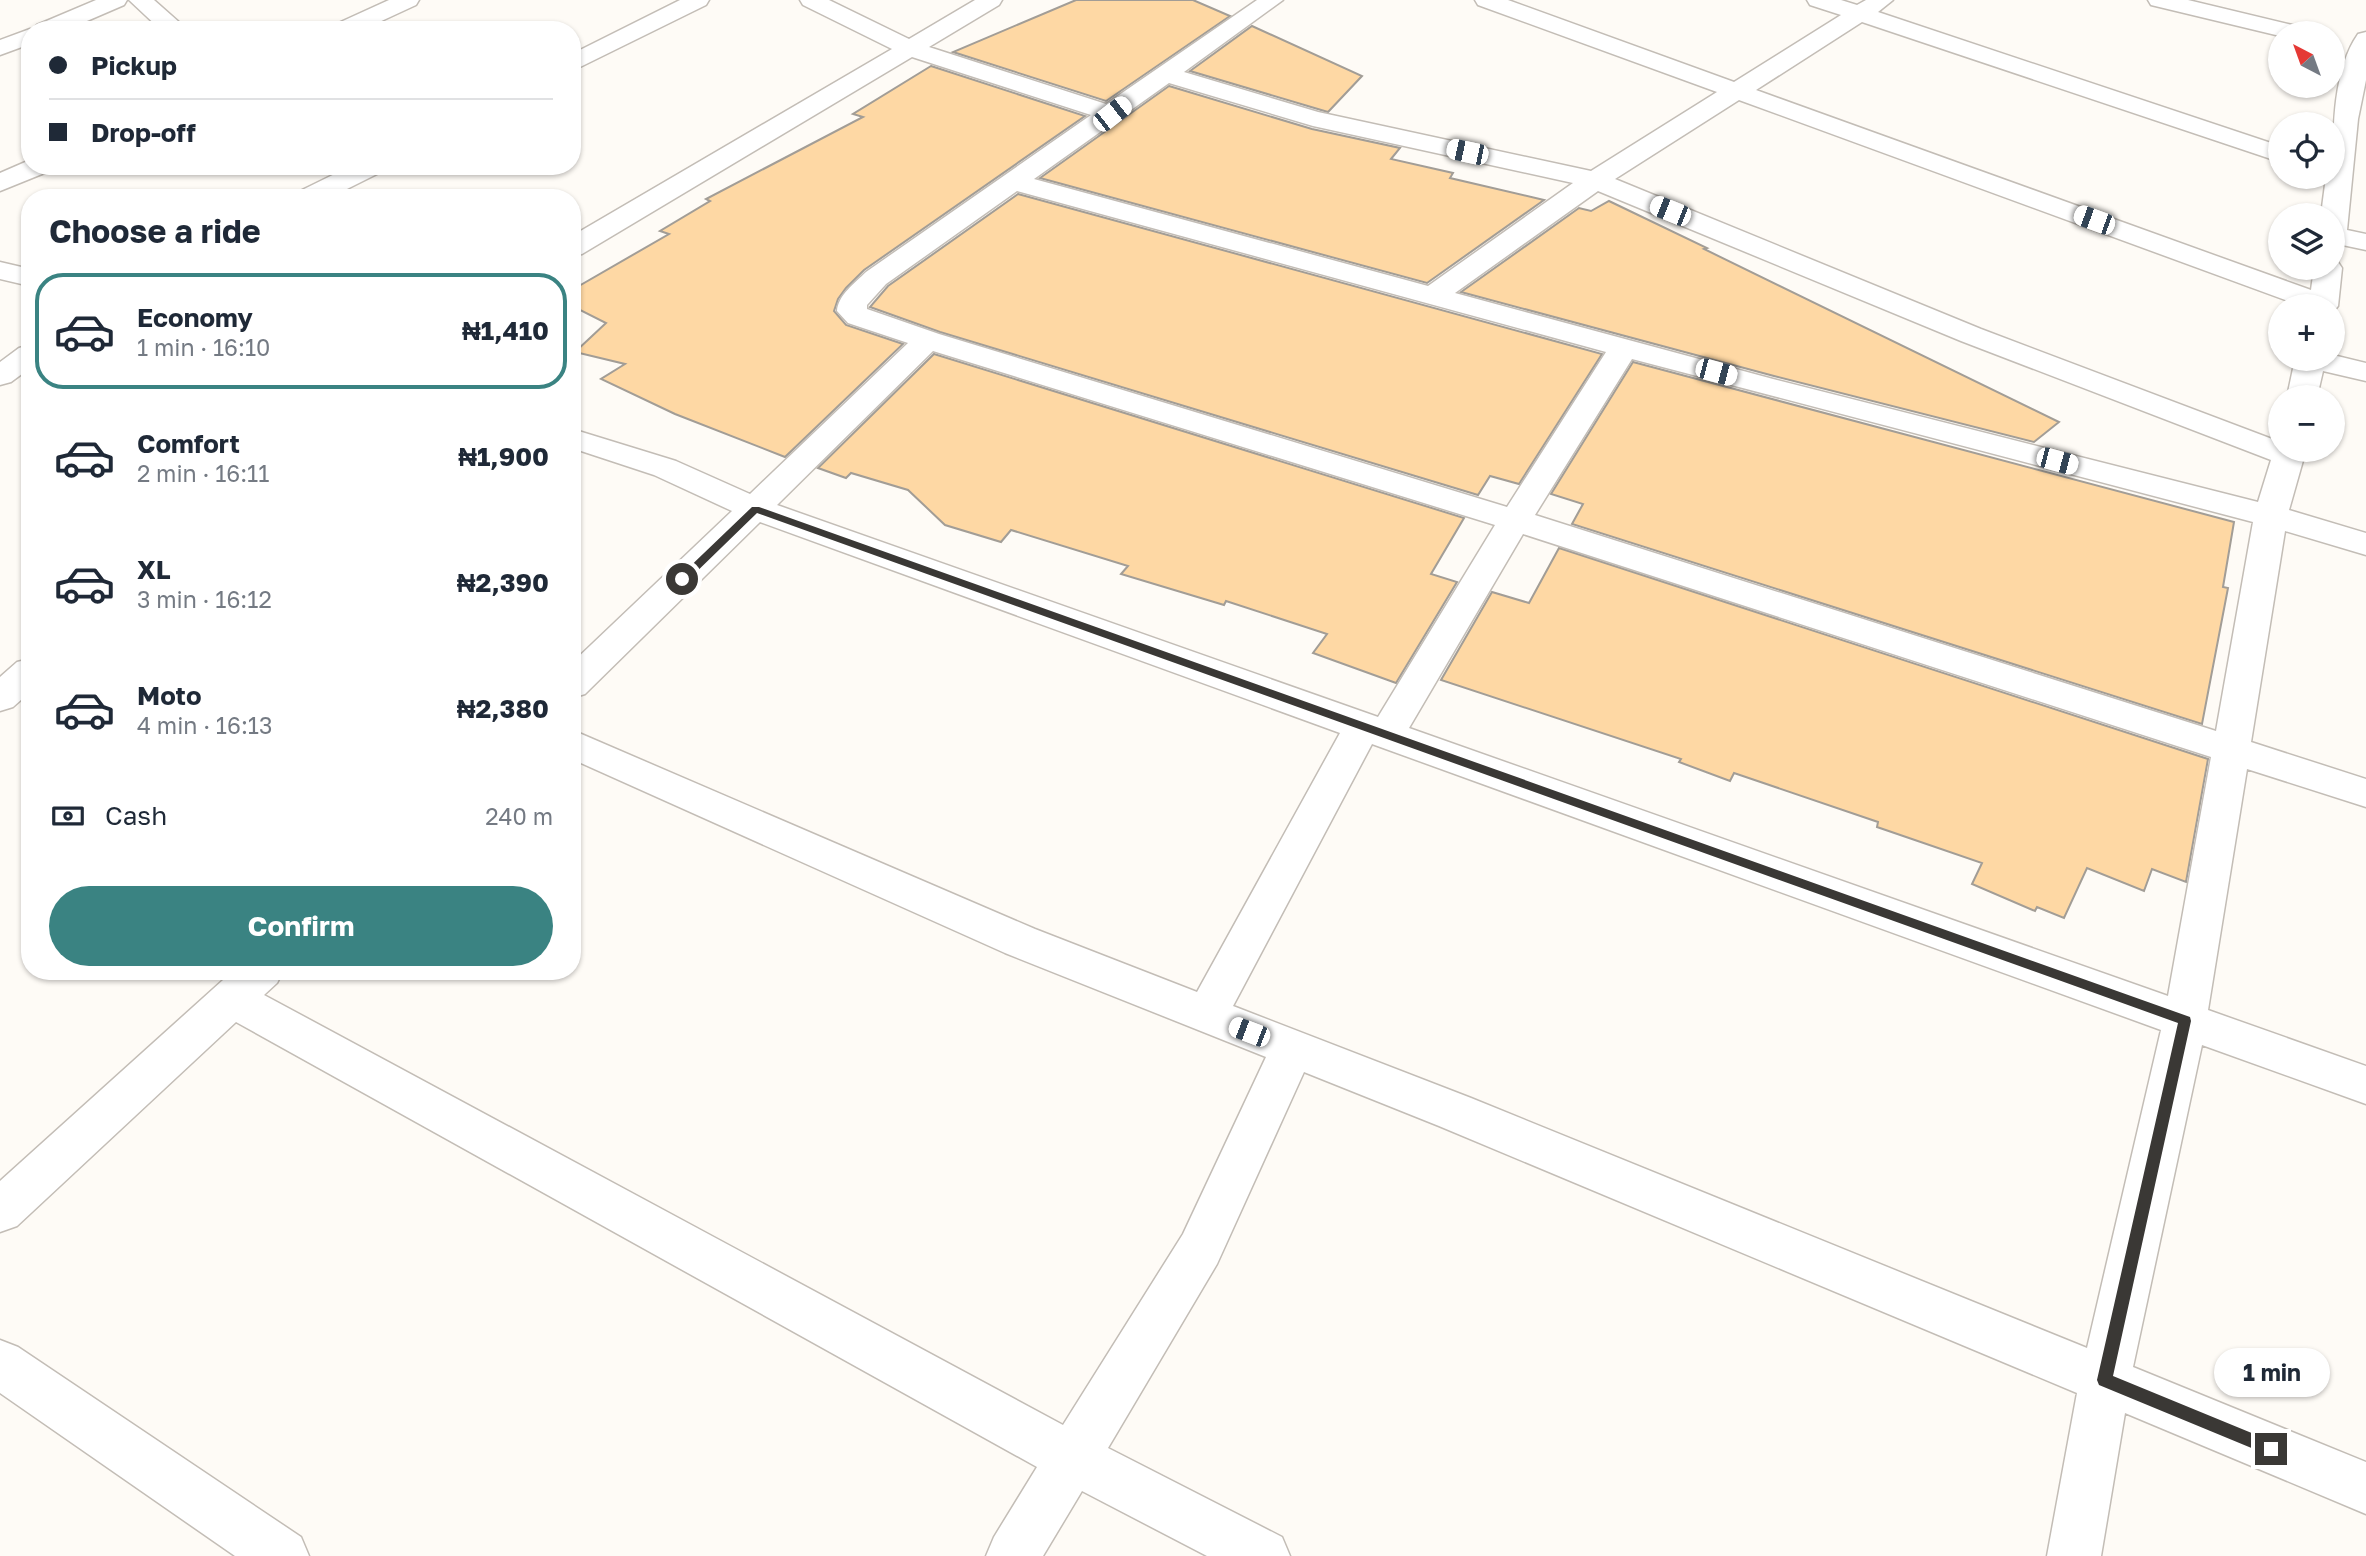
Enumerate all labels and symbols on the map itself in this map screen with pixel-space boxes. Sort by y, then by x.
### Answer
north arrow [2268,21,2345,98]
car [1089,93,1136,135]
car [1445,137,1490,167]
car [1647,193,1694,229]
car [2071,203,2118,237]
car [1693,356,1740,388]
car [2034,445,2081,477]
route start [666,563,698,595]
car [1226,1015,1273,1049]
callout: 1 min [2213,1348,2329,1396]
route end [2255,1433,2287,1465]

